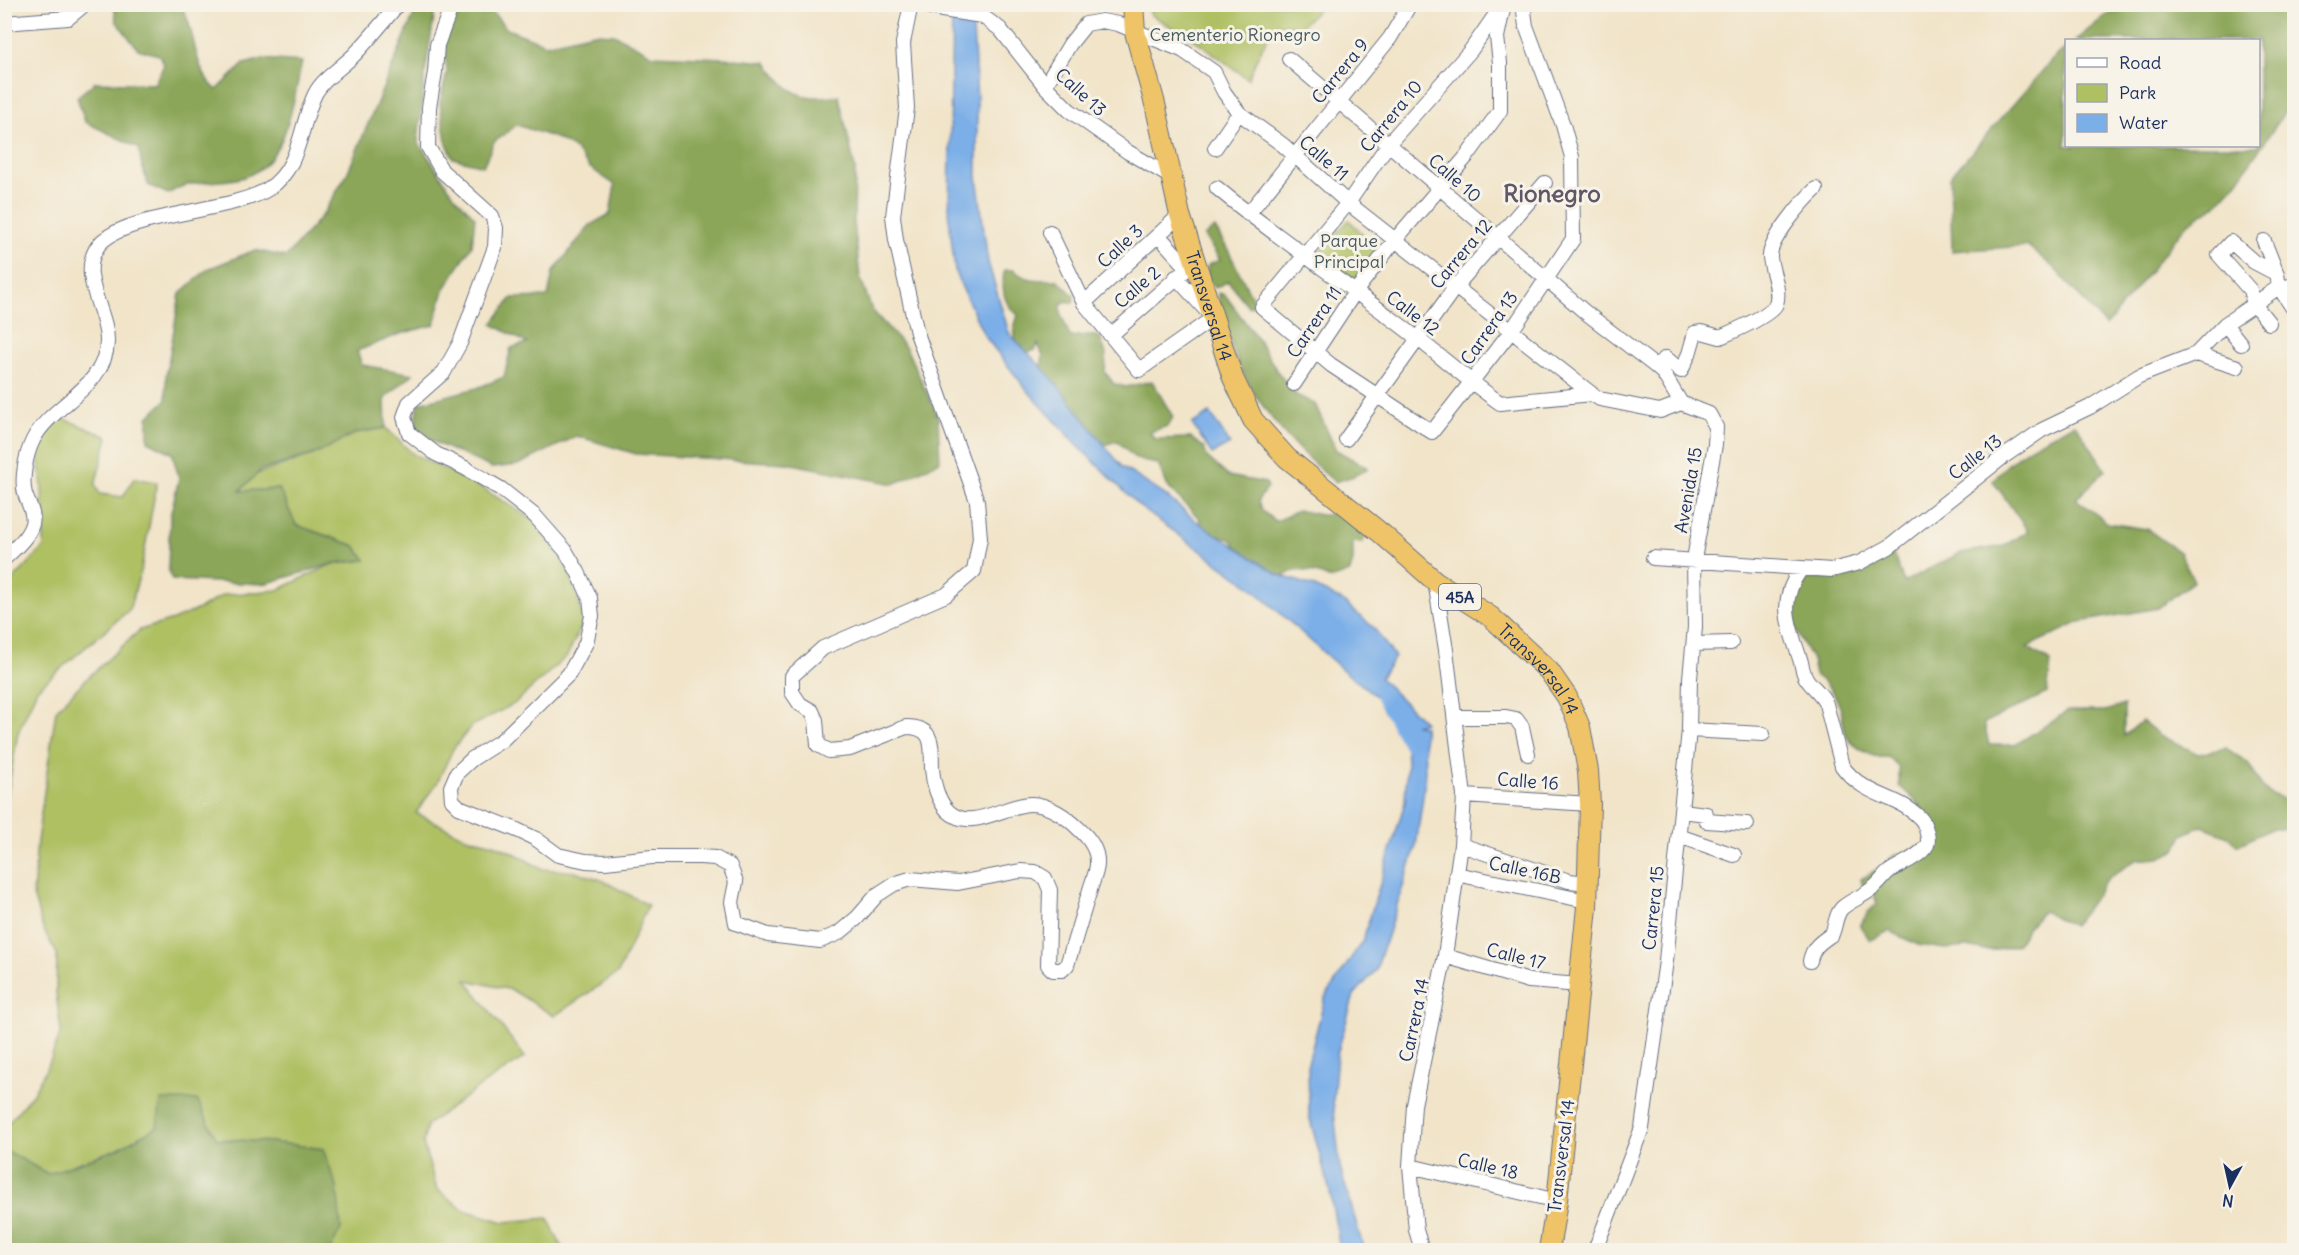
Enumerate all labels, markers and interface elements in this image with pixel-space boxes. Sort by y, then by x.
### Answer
park label: Cementerio Rionegro [1149,23,1321,46]
street label: Carrera 9 [1307,33,1373,109]
legend [2065,39,2260,147]
text: Road [2119,51,2162,74]
street label: Calle 13 [1050,63,1112,121]
street label: Carrera 10 [1355,75,1427,157]
text: Park [2119,81,2156,104]
text: Water [2119,111,2169,134]
street label: Calle 11 [1294,130,1354,186]
street label: Calle 10 [1424,149,1486,207]
district label: Rionegro [1503,178,1601,208]
street label: Carrera 12 [1425,214,1497,294]
street label: Calle 3 [1092,219,1148,273]
park label: Parque Principal [1314,229,1384,273]
street label: Transversal 14 [1181,248,1238,364]
street label: Calle 2 [1109,261,1165,313]
street label: Carrera 11 [1282,282,1346,362]
street label: Calle 12 [1382,285,1444,341]
street label: Carrera 13 [1455,287,1523,369]
street label: Calle 13 [1944,429,2006,485]
street label: Avenida 15 [1669,445,1707,535]
road number: 45A [1439,584,1481,610]
street label: Transversal 14 [1494,618,1585,718]
street label: Calle 16 [1496,767,1560,795]
street label: Calle 16B [1487,851,1563,889]
street label: Carrera 15 [1637,865,1669,951]
street label: Calle 17 [1484,938,1548,974]
street label: Carrera 14 [1394,976,1434,1064]
street label: Transversal 14 [1543,1098,1579,1214]
street label: Calle 18 [1455,1148,1521,1184]
north arrow [2200,1156,2260,1216]
text: N [2221,1190,2235,1212]

